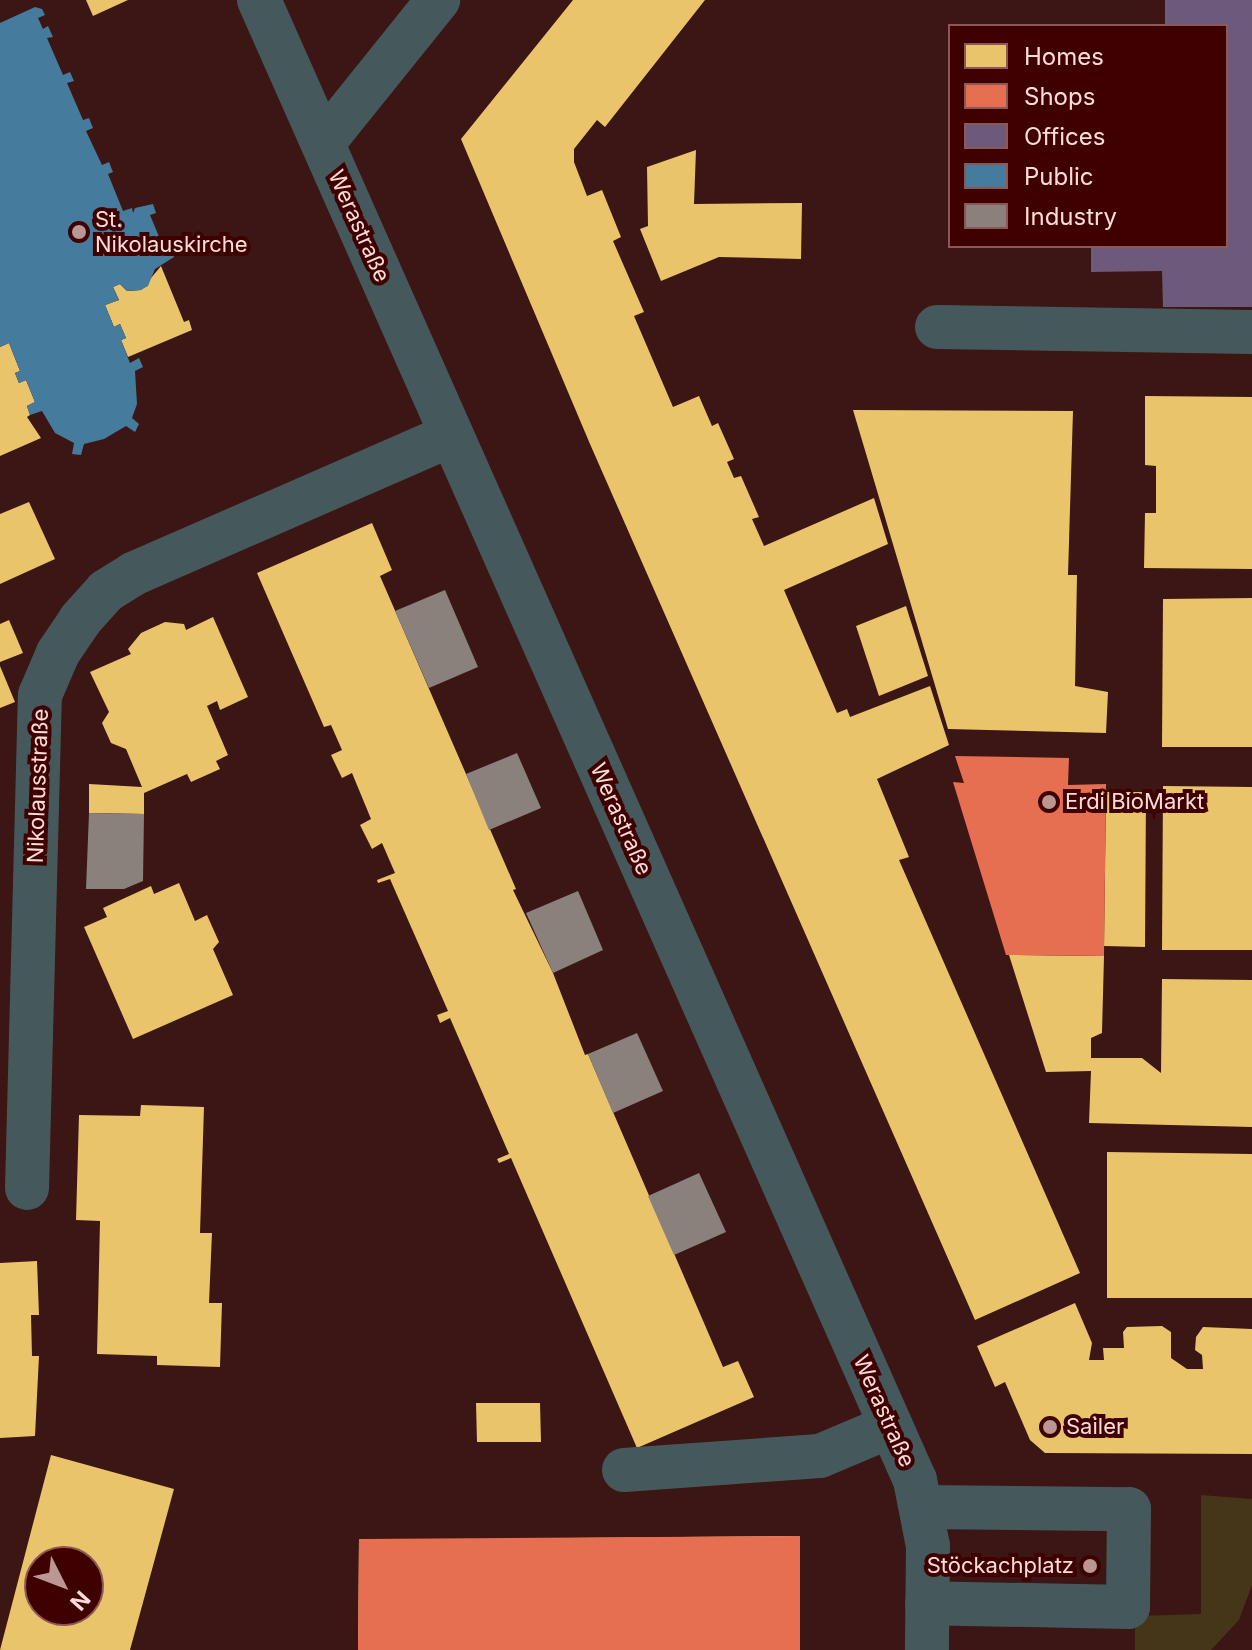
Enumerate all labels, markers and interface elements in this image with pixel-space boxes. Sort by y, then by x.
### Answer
legend [948,24,1228,248]
text: Homes [1024,42,1104,71]
text: Shops [1024,82,1095,111]
text: Offices [1024,122,1105,151]
text: Public [1024,162,1094,191]
street label: Werastraße [323,166,395,286]
text: Industry [1024,202,1117,231]
place label: St. Nikolauskirche [95,206,248,258]
marker: St. Nikolauskirche [70,223,88,241]
street label: Nikolausstraße [22,708,54,864]
street label: Werastraße [585,759,657,879]
place label: Erdi BioMarkt [1065,789,1204,815]
marker: Erdi BioMarkt [1040,793,1058,811]
street label: Werastraße [848,1351,920,1471]
place label: Sailer [1066,1414,1124,1440]
marker: Sailer [1041,1418,1059,1436]
north arrow [24,1546,104,1626]
place label: Stöckachplatz [927,1553,1074,1579]
marker: Stöckachplatz [1081,1557,1099,1575]
text: N [65,1586,96,1616]

